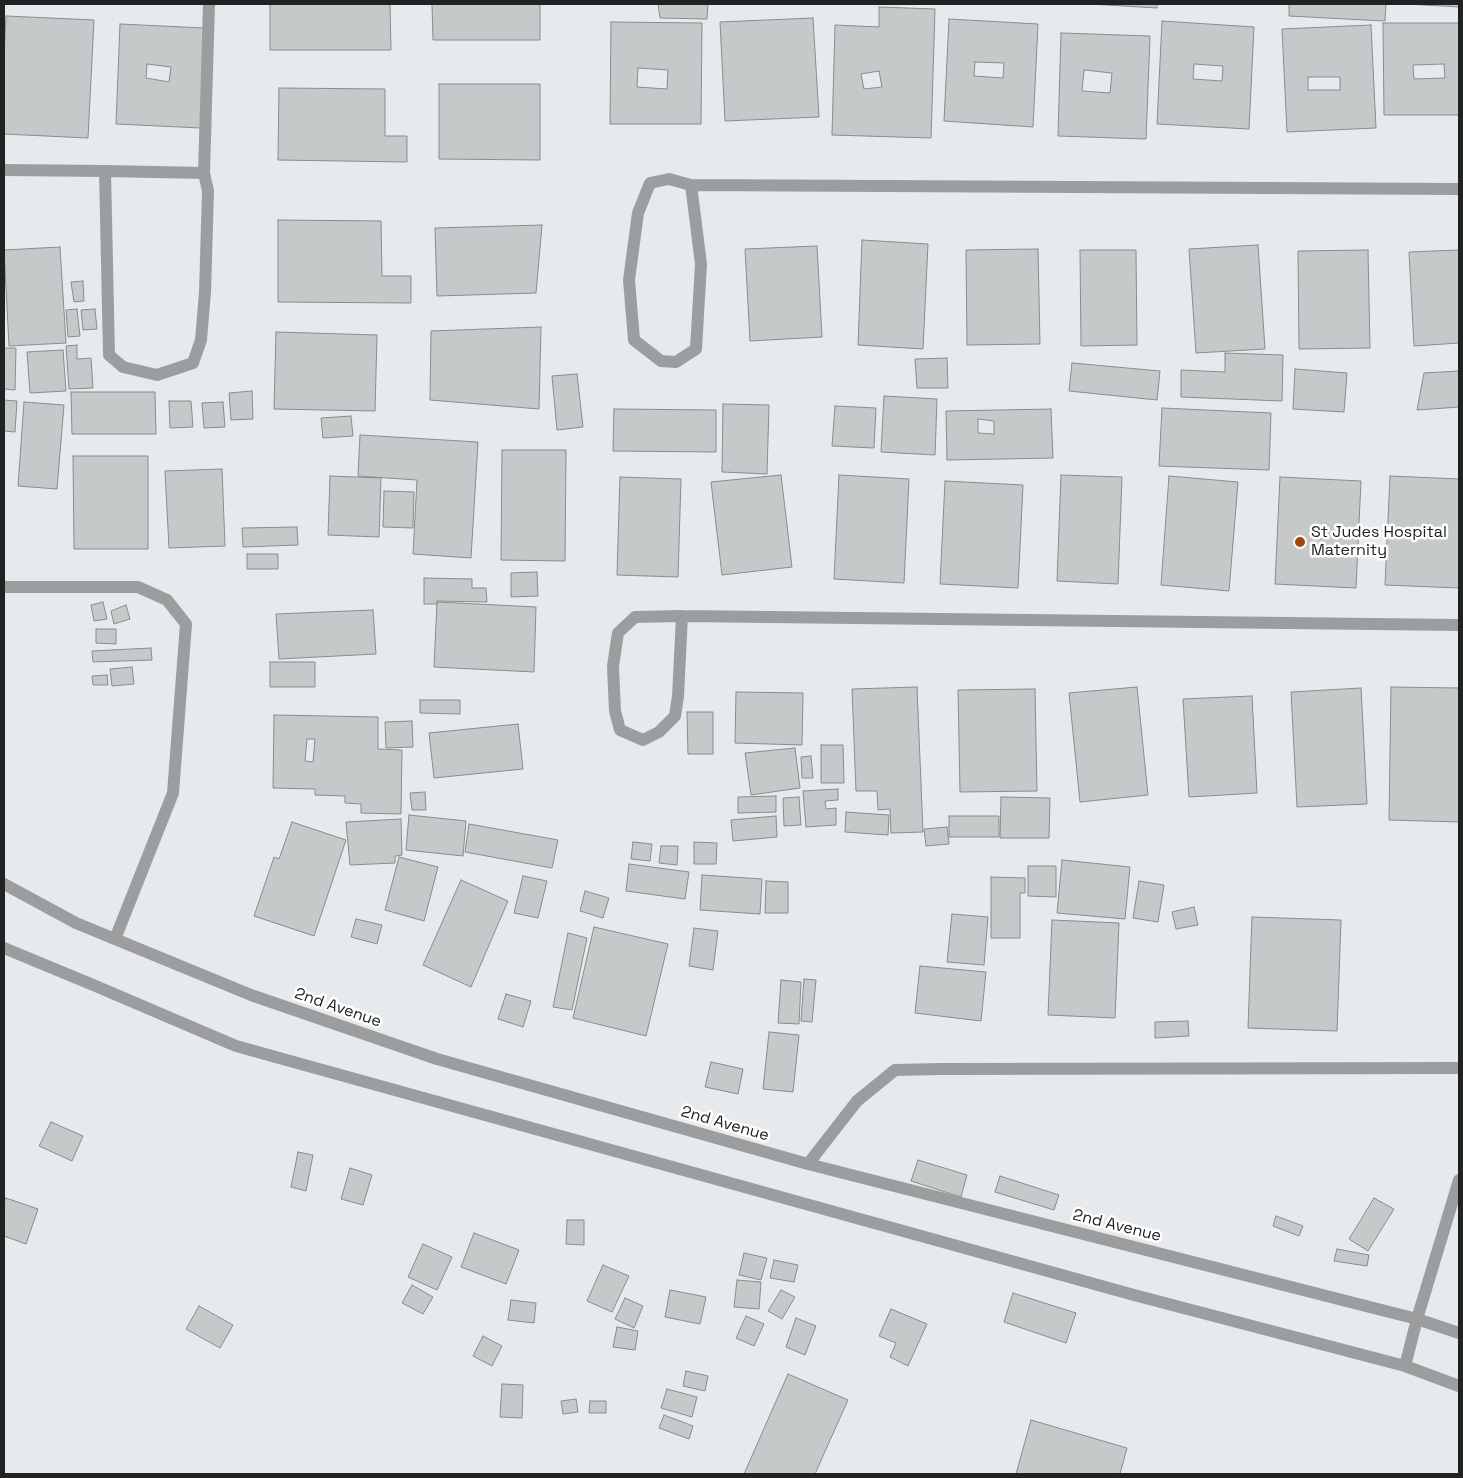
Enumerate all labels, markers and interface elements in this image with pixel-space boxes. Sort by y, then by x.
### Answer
place label: St Judes Hospital Maternity [1311,523,1447,561]
marker: St Judes Hospital Maternity [1293,535,1307,549]
street label: 2nd Avenue [292,984,384,1032]
street label: 2nd Avenue [679,1102,771,1146]
street label: 2nd Avenue [1071,1206,1163,1246]

